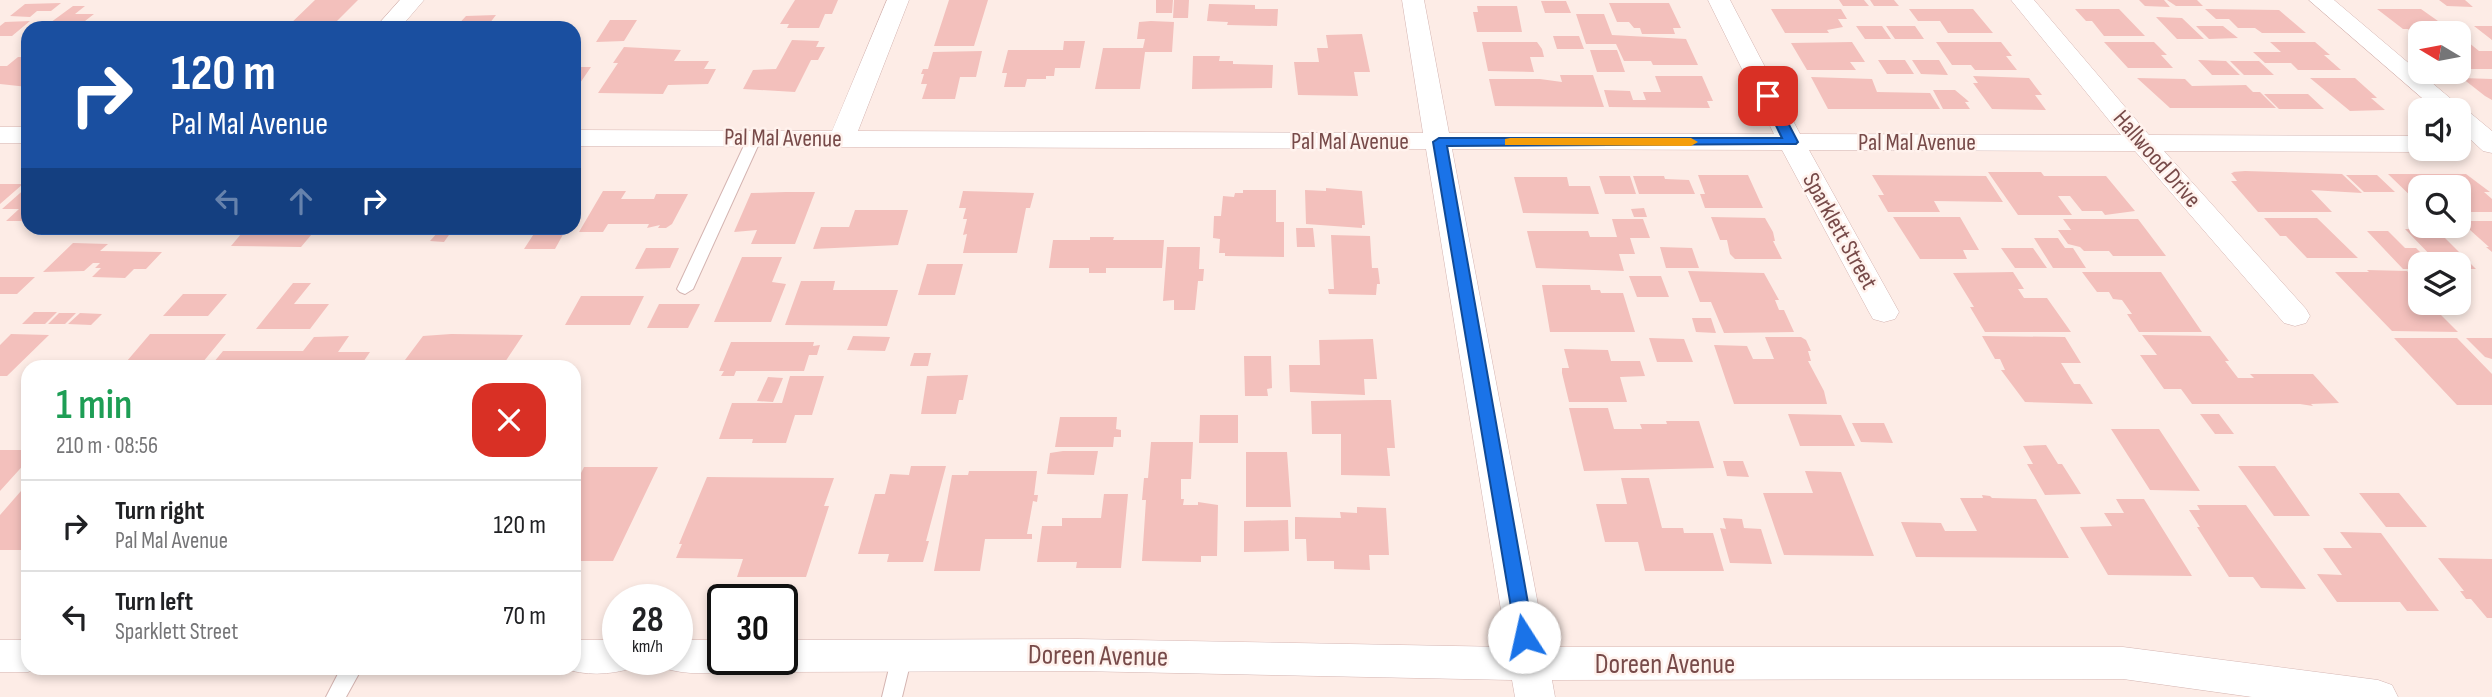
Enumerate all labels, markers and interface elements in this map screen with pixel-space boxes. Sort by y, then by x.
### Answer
north arrow [2408,21,2471,84]
map controls [2408,21,2471,315]
text: 120 m [171,45,276,104]
icon: right [56,49,147,140]
pin [1738,66,1798,126]
icon: arrive [1749,77,1787,115]
button: sound [2408,98,2471,161]
street label: Hallwood Drive [2107,104,2207,214]
text: Pal Mal Avenue [171,105,328,144]
street label: Pal Mal Avenue [724,122,842,154]
street label: Pal Mal Avenue [1291,127,1409,156]
street label: Pal Mal Avenue [1858,128,1976,157]
street label: Sparklett Street [1796,168,1884,294]
button: search [2408,175,2471,238]
icon: left [209,182,247,220]
icon: ahead [282,182,320,220]
icon: right [355,182,393,220]
button: layers [2408,252,2471,315]
text: 1 min [56,380,132,431]
button: close [472,383,546,457]
text: 210 m · 08:56 [56,432,158,460]
text: Turn right [115,496,204,527]
icon: right [56,507,94,545]
text: 120 m [493,510,546,541]
text: Pal Mal Avenue [115,527,228,555]
speed limit sign: 30 [707,584,798,675]
text: Turn left [115,587,193,618]
icon: left [56,598,94,636]
text: 28 [632,599,663,642]
position arrow [1487,600,1561,674]
text: 70 m [503,601,546,632]
text: Sparklett Street [115,618,238,646]
text: km/h [632,636,663,657]
street label: Doreen Avenue [1028,638,1168,674]
street label: Doreen Avenue [1595,648,1735,681]

